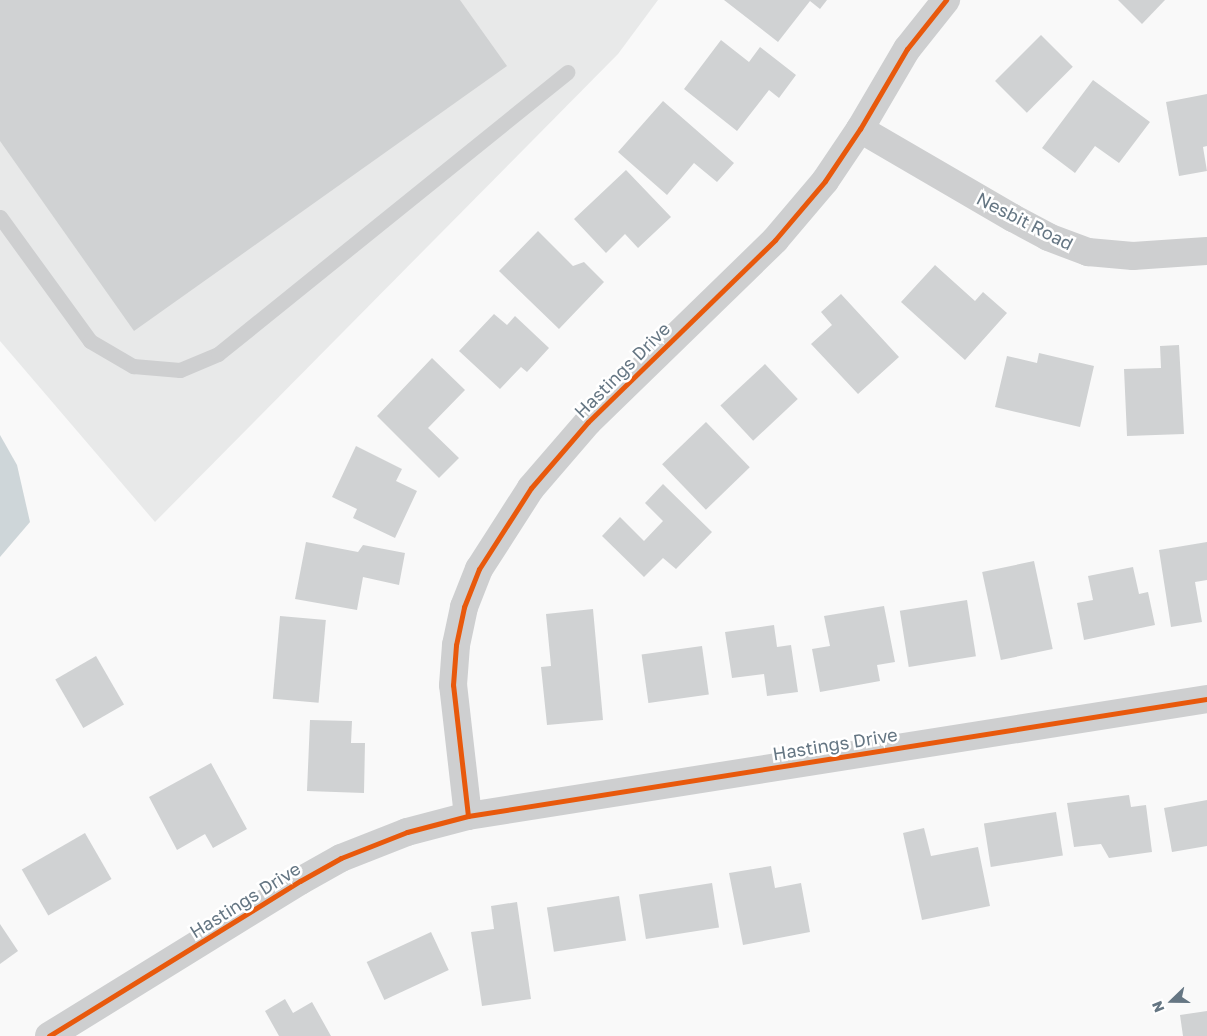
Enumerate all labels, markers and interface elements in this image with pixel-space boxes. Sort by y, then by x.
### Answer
street label: Nesbit Road [973,187,1077,255]
street label: Hastings Drive [570,318,674,422]
street label: Hastings Drive [771,723,899,765]
street label: Hastings Drive [186,857,304,943]
north arrow [1147,976,1197,1026]
text: N [1148,999,1168,1015]

